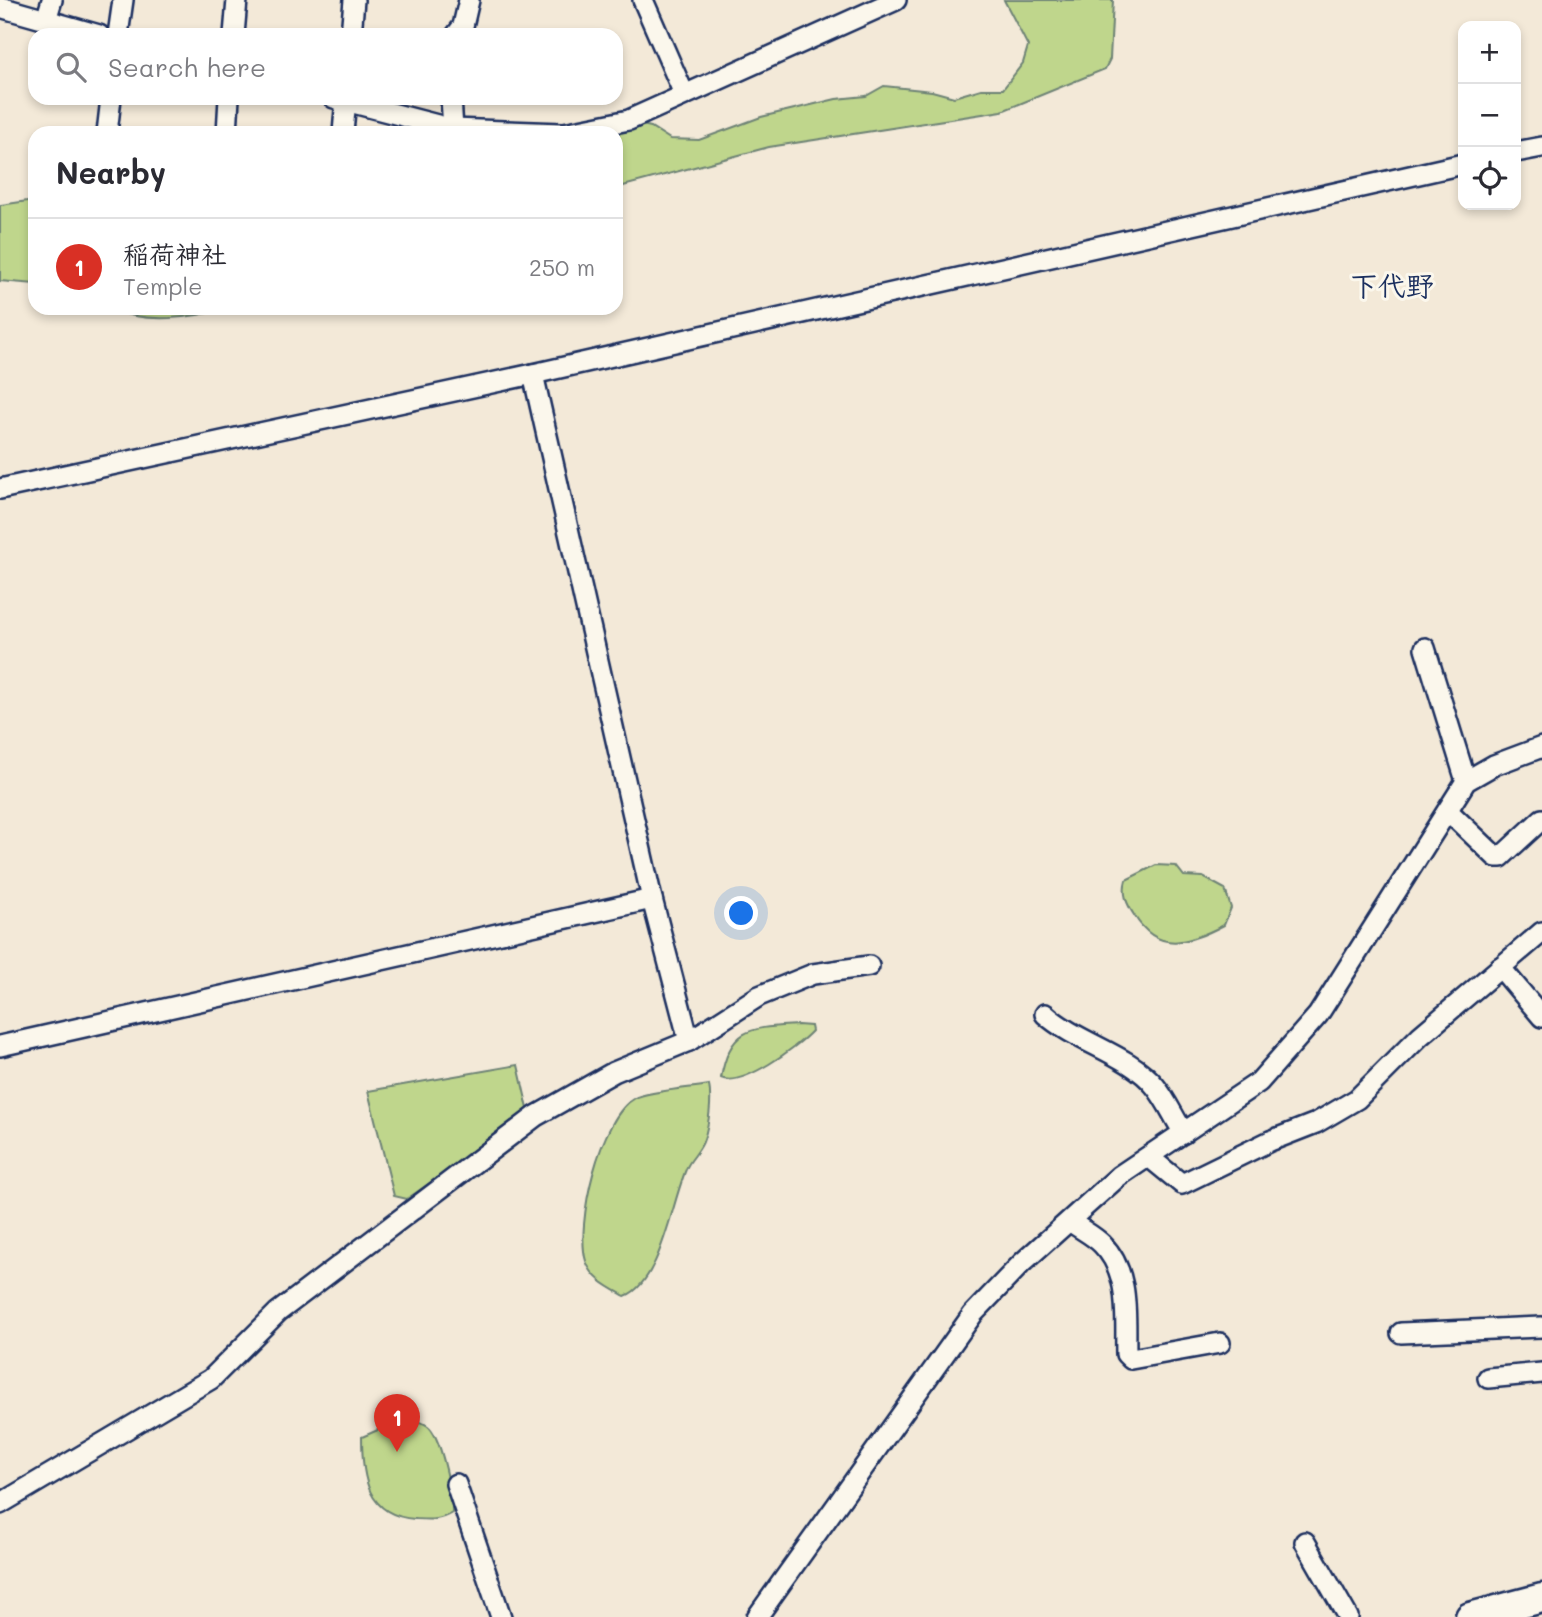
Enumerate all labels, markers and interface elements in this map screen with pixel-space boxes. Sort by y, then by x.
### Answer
map controls [1458,21,1521,210]
button: + [1458,21,1521,84]
search box [28,28,623,105]
icon: search [52,48,90,86]
text: Search here [108,50,266,84]
button: − [1458,84,1521,147]
button: locate [1458,147,1521,210]
text: Nearby [56,152,166,192]
text: 稲荷神社 [123,237,227,271]
text: 1 [74,252,84,282]
text: 250 m [529,252,595,282]
district label: 下代野 [1350,267,1434,303]
text: Temple [123,271,203,301]
your location [724,896,758,930]
pin: 1 [374,1394,420,1452]

